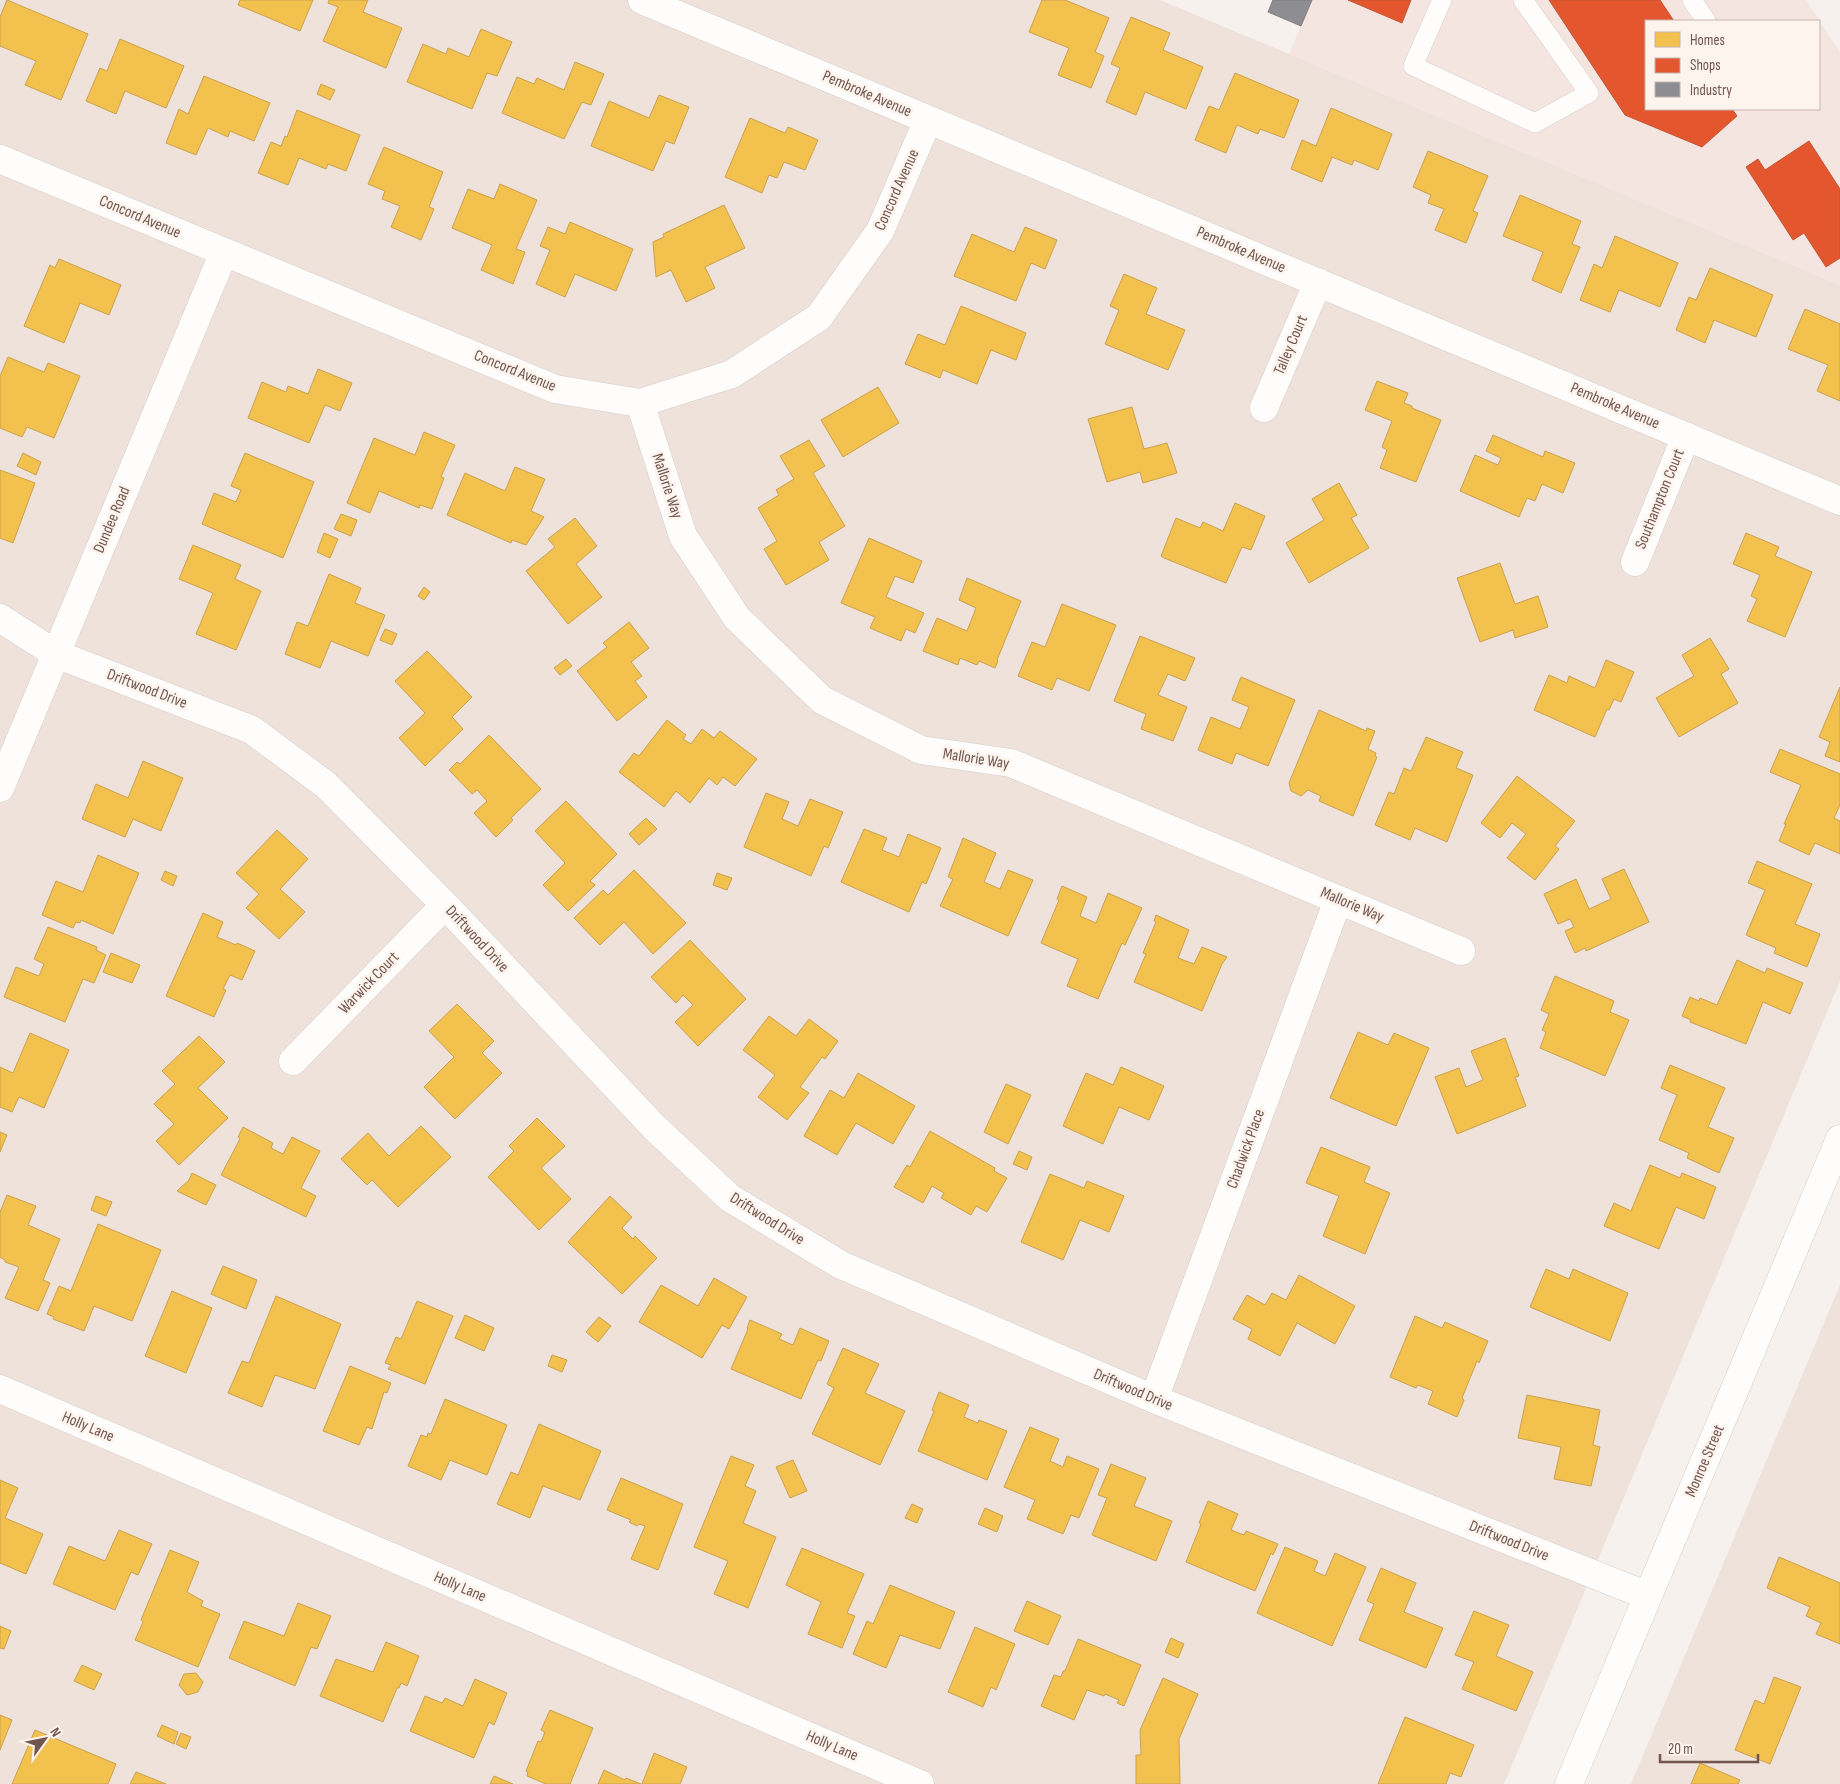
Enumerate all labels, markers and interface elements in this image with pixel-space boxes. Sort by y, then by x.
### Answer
legend [1645,20,1820,110]
text: Homes [1690,31,1725,50]
text: Shops [1690,56,1721,75]
street label: Pembroke Avenue [820,67,914,121]
text: Industry [1690,81,1732,100]
street label: Concord Avenue [871,147,923,233]
street label: Concord Avenue [96,191,184,243]
street label: Pembroke Avenue [1194,223,1288,277]
street label: Talley Court [1270,312,1312,378]
street label: Concord Avenue [471,346,559,396]
street label: Pembroke Avenue [1568,379,1662,433]
street label: Southampton Court [1631,446,1689,552]
street label: Mallorie Way [648,451,686,521]
street label: Dundee Road [90,484,134,556]
street label: Driftwood Drive [104,665,190,713]
street label: Mallorie Way [941,744,1011,774]
street label: Mallorie Way [1317,883,1387,927]
street label: Driftwood Drive [441,902,513,976]
street label: Warwick Court [335,948,403,1018]
street label: Chadwick Place [1223,1107,1269,1191]
street label: Driftwood Drive [726,1189,808,1249]
street label: Driftwood Drive [1090,1365,1176,1415]
street label: Holly Lane [59,1408,117,1446]
street label: Monroe Street [1681,1422,1729,1500]
street label: Driftwood Drive [1466,1516,1552,1566]
street label: Holly Lane [431,1568,489,1606]
north arrow [20,1714,70,1764]
text: N [46,1724,65,1740]
street label: Holly Lane [803,1727,861,1765]
scale bar [1660,1732,1758,1764]
text: 20 m [1668,1740,1693,1759]

